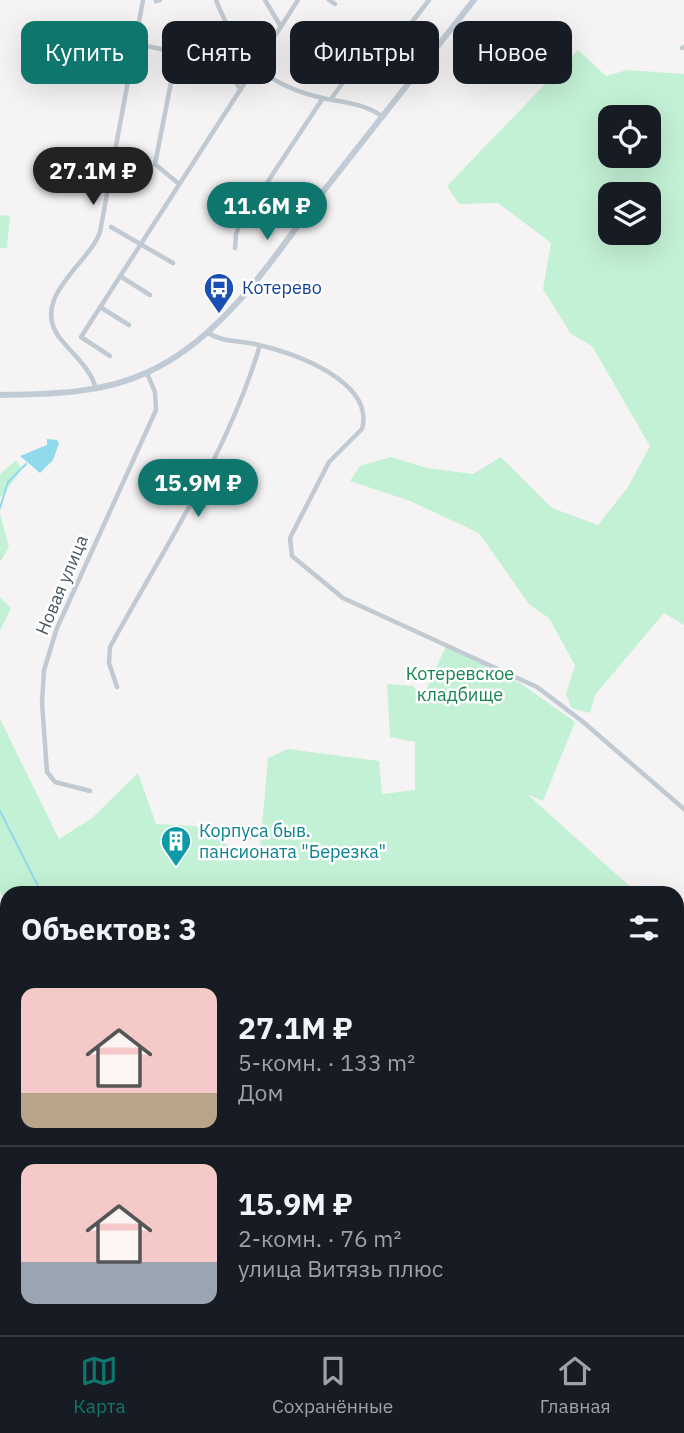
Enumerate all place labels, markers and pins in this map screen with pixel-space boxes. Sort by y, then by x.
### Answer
pin: 27.1M ₽ [28,148,158,207]
pin: 11.6M ₽ [202,182,332,242]
bus stop icon: Котерево [202,271,236,315]
place label: Котерево [242,276,322,299]
pin: 15.9M ₽ [133,460,263,519]
place label: Корпуса быв. пансионата "Березка" [199,819,386,863]
building icon: Корпуса быв. пансионата "Березка" [159,824,193,868]

